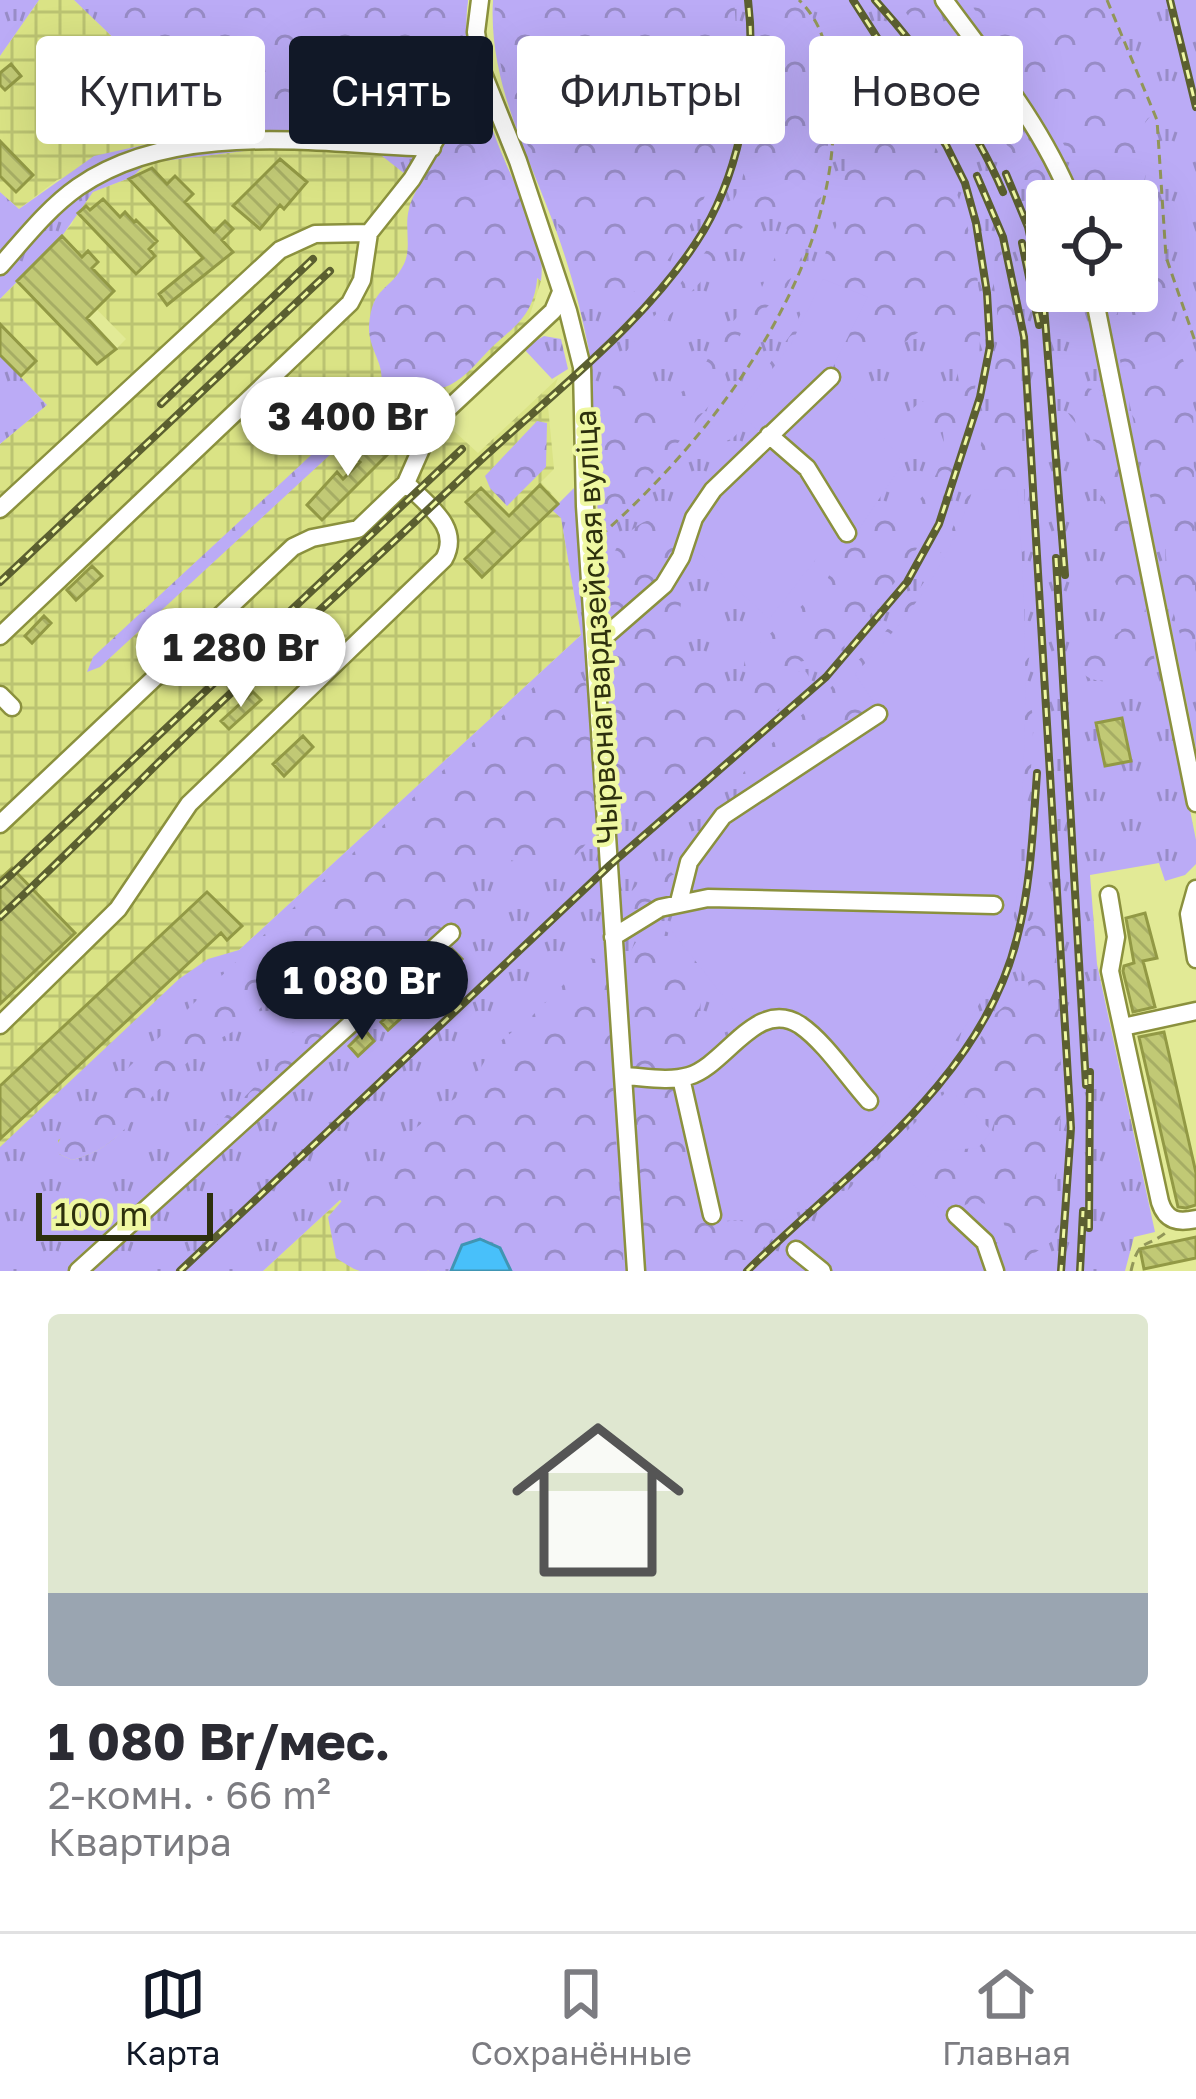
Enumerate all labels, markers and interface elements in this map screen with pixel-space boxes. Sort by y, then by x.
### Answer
chip: Купить [36,36,265,144]
chip: Снять [289,36,493,144]
chip: Фильтры [517,36,785,144]
chip: Новое [809,36,1023,144]
map controls [1026,180,1158,312]
button: locate [1026,180,1158,312]
pin: 3 400 Br [224,377,472,479]
text: 3 400 Br [267,392,429,439]
street label: Чырвонагвардзейская вуліца [567,409,625,845]
pin: 1 280 Br [117,608,365,710]
text: 1 280 Br [163,623,319,670]
pin: 1 080 Br [238,941,486,1043]
text: 1 080 Br [283,956,441,1003]
scale bar [36,1187,213,1240]
text: 100 m [54,1194,148,1233]
icon: home [490,1392,706,1608]
text: 1 080 Br/мес. [48,1710,391,1771]
text: 2-комн. · 66 m² [48,1771,331,1818]
text: Квартира [48,1818,232,1865]
tab: Карта [125,1961,221,2072]
tab: Сохранённые [471,1961,692,2072]
tab: Главная [942,1961,1071,2072]

